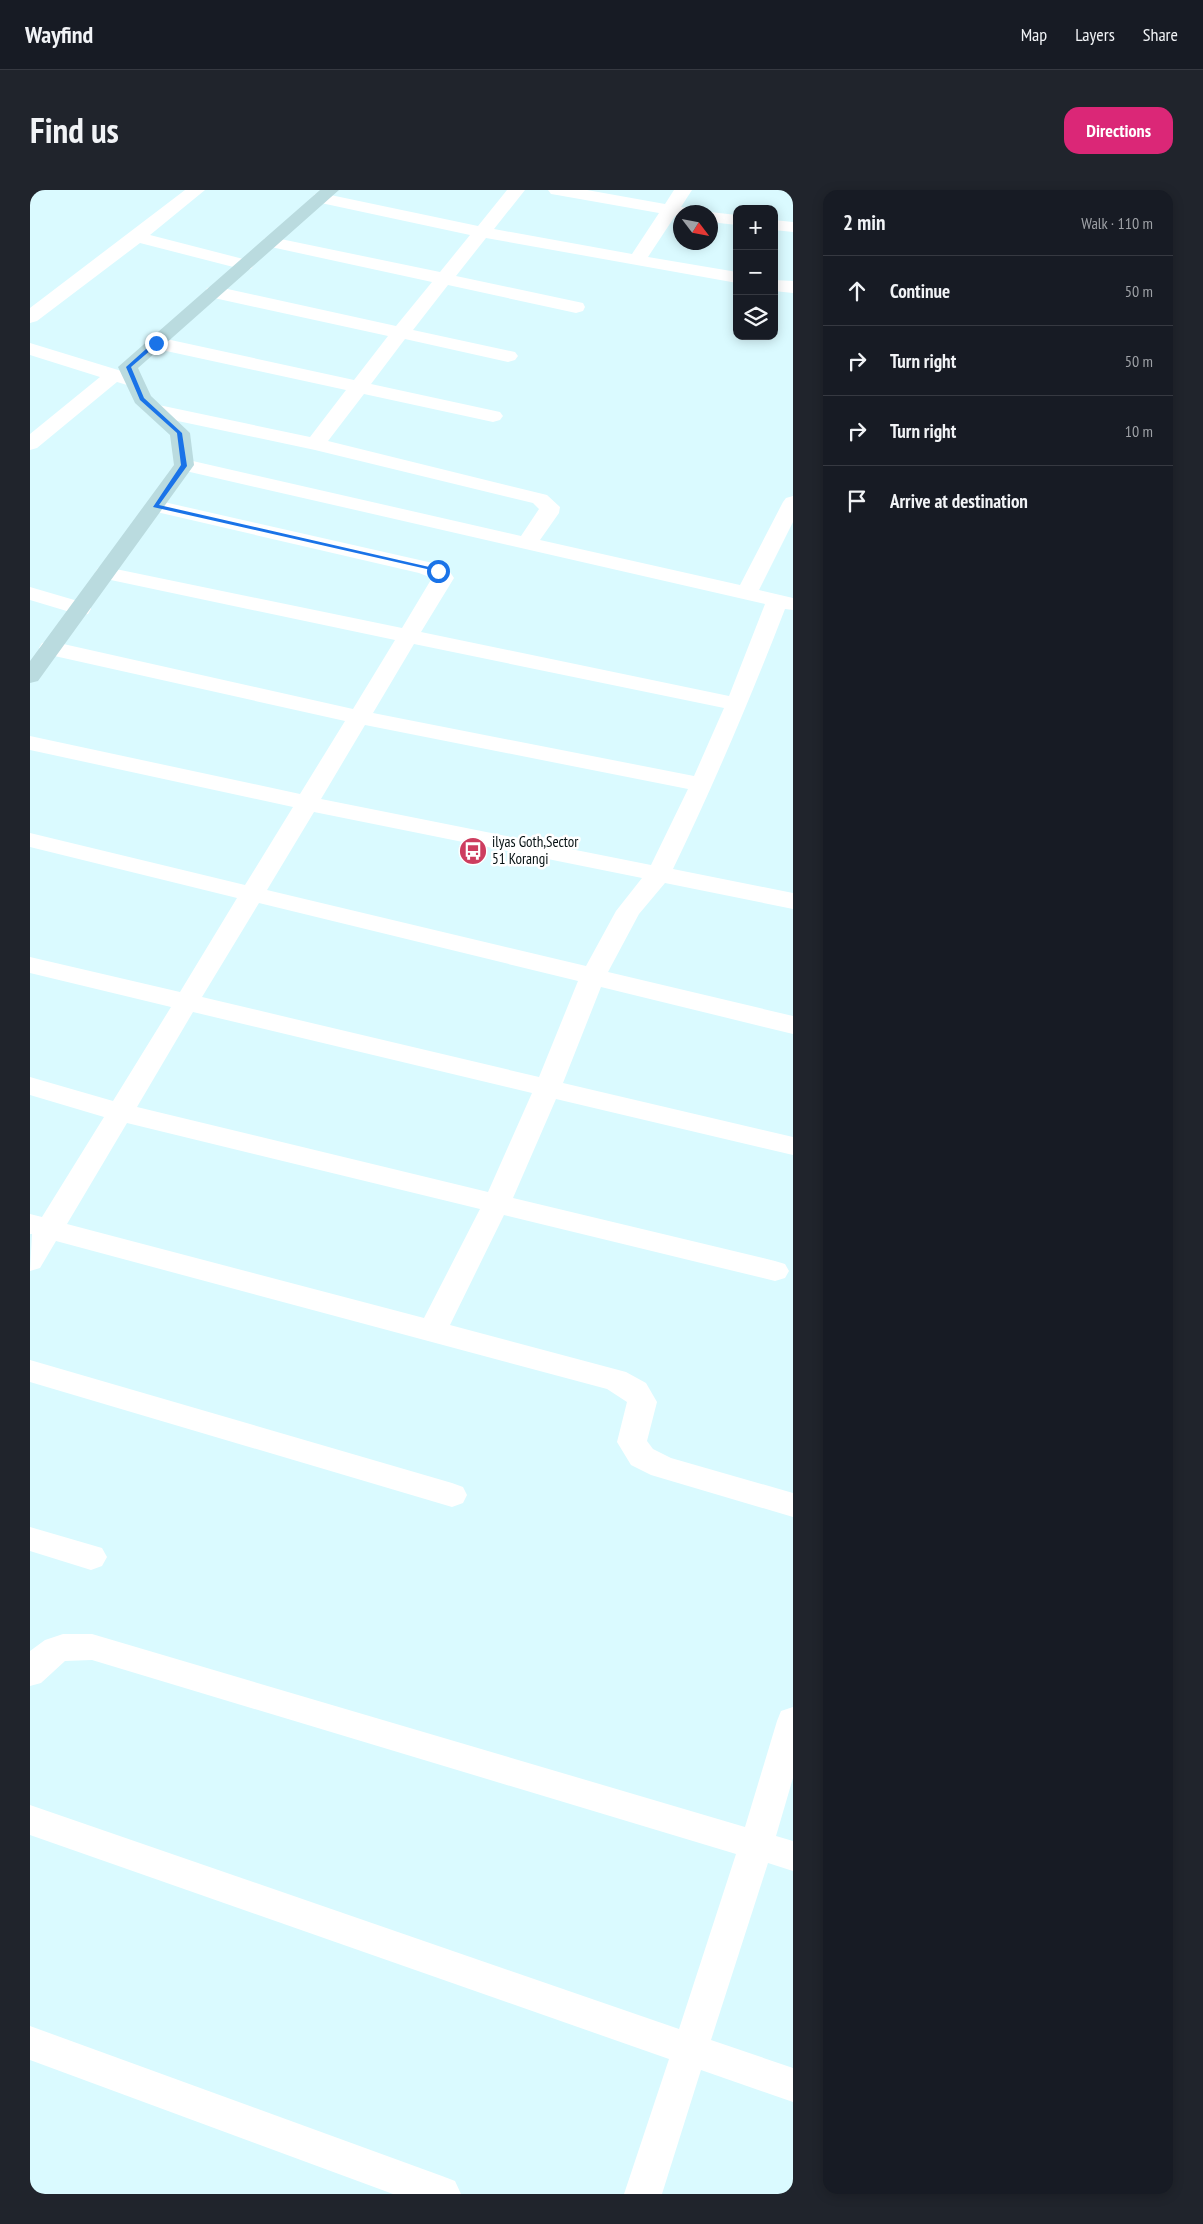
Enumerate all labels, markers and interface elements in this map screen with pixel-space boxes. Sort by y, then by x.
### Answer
text: Wayfind [25,19,93,50]
text: Map [1021,23,1047,46]
text: Layers [1075,23,1115,46]
text: Share [1143,23,1178,46]
text: Find us [30,107,119,153]
button: Directions [1064,107,1173,154]
north arrow [673,205,718,250]
map controls [733,205,778,340]
button: + [733,205,778,250]
text: 2 min [843,209,885,236]
text: Walk · 110 m [1081,213,1153,233]
button: − [733,250,778,295]
icon: ahead [843,277,871,305]
text: Continue [890,279,950,303]
text: 50 m [1125,281,1153,301]
button: layers [733,295,778,340]
route end [145,332,168,355]
icon: right [843,347,871,375]
text: Turn right [890,349,956,373]
text: 50 m [1125,351,1153,371]
icon: right [843,417,871,445]
text: Turn right [890,419,956,443]
text: 10 m [1125,421,1153,441]
icon: arrive [843,487,871,515]
text: Arrive at destination [890,489,1028,513]
route start [427,560,450,583]
place label: ilyas Goth,Sector 51 Korangi [492,832,579,868]
bus stop icon: ilyas Goth,Sector 51 Korangi [458,836,488,866]

